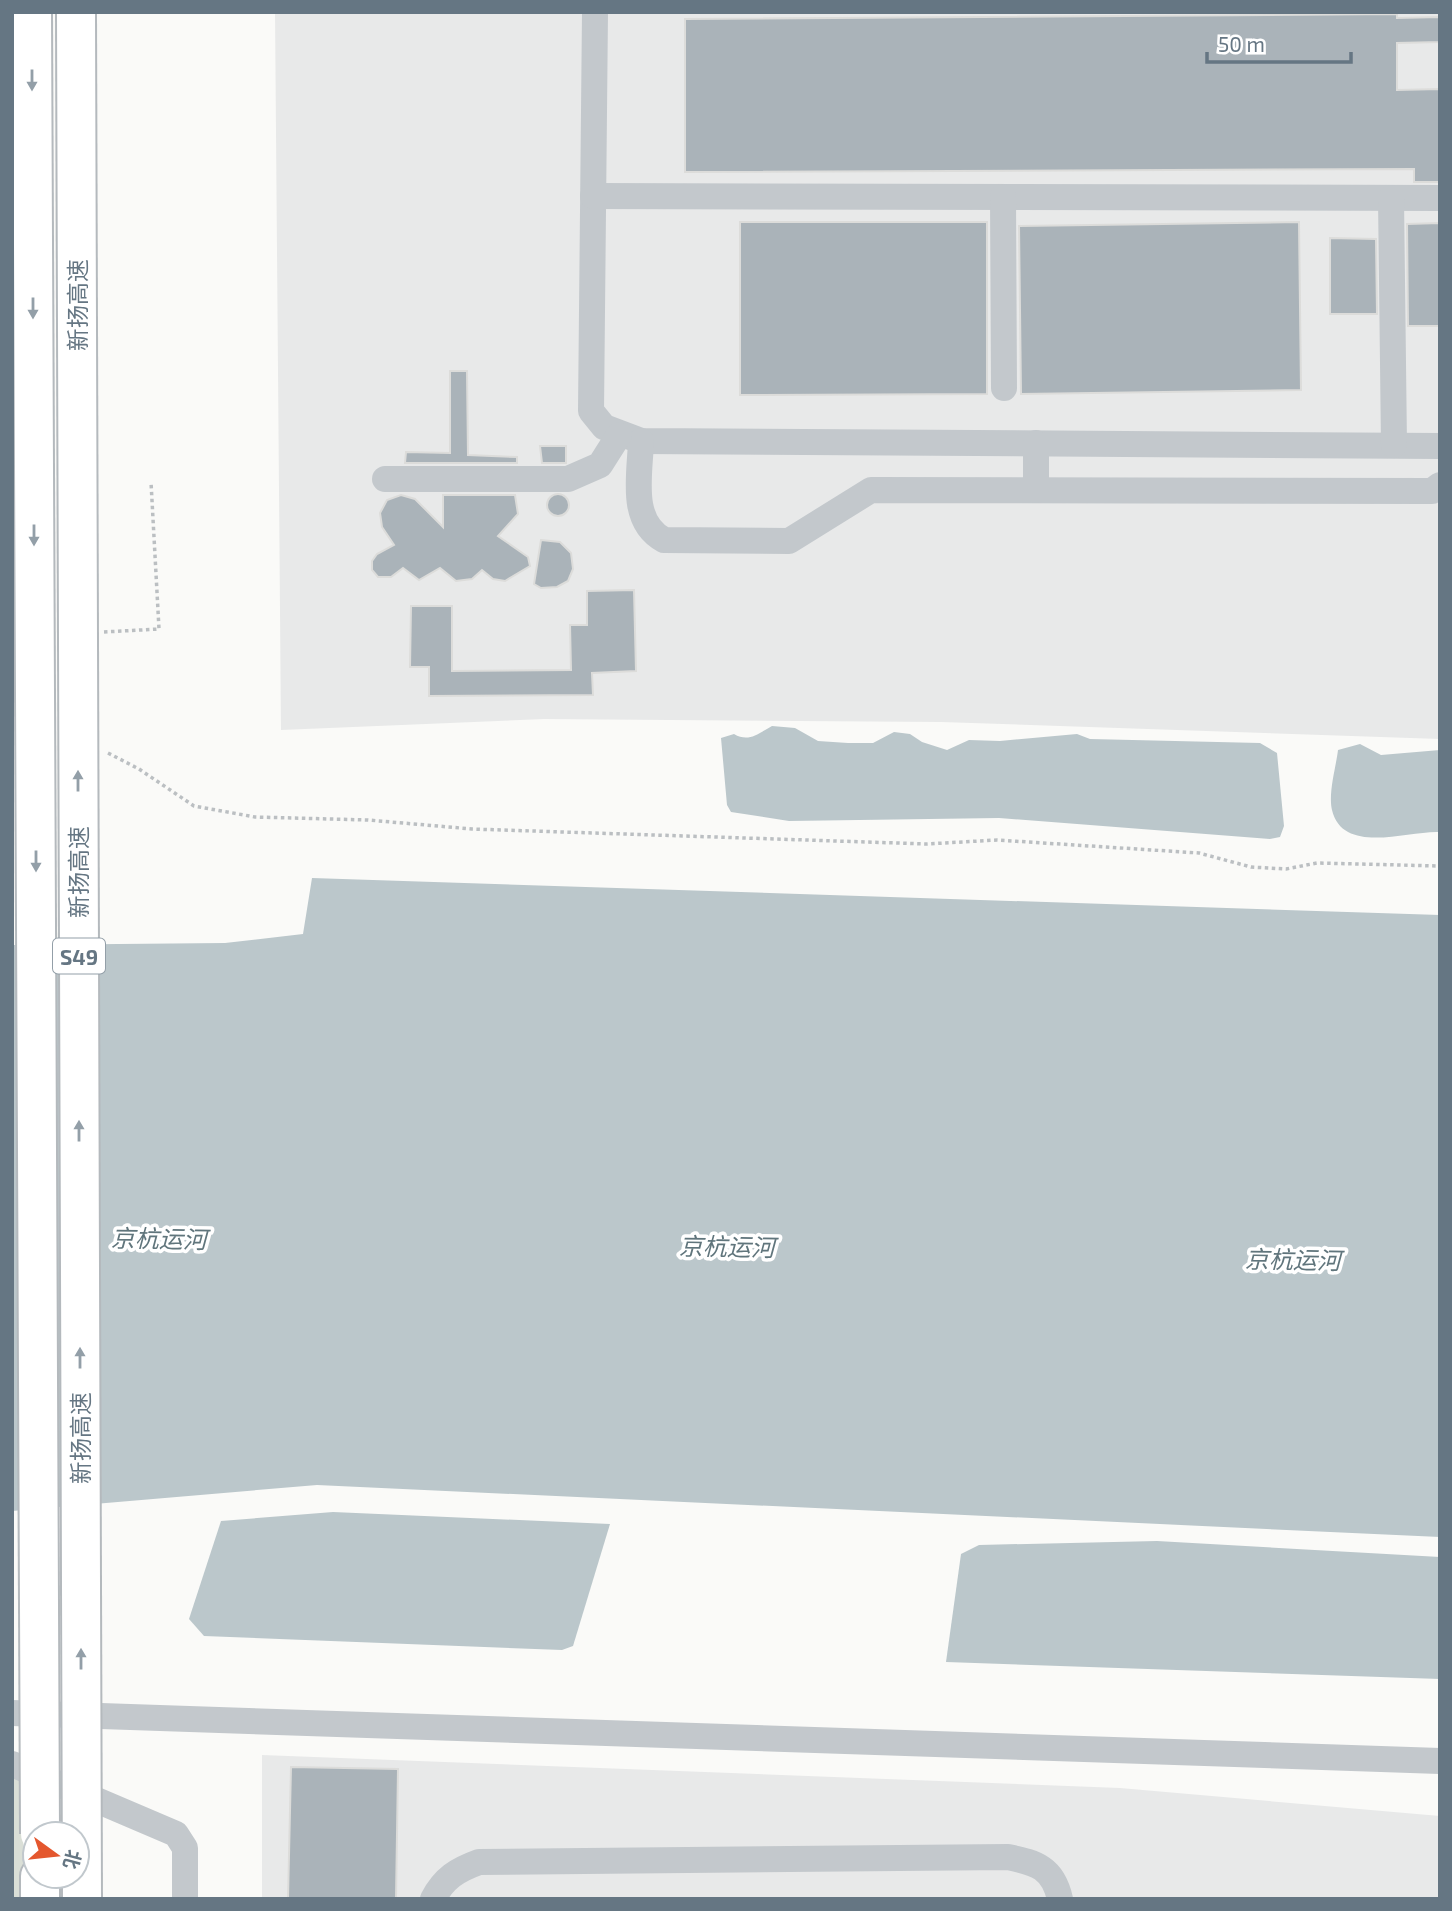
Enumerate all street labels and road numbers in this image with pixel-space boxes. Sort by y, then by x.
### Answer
street label: 新扬高速 [63,259,91,351]
street label: 新扬高速 [64,826,92,918]
road number: S49 [53,939,105,974]
street label: 新扬高速 [66,1392,94,1484]

